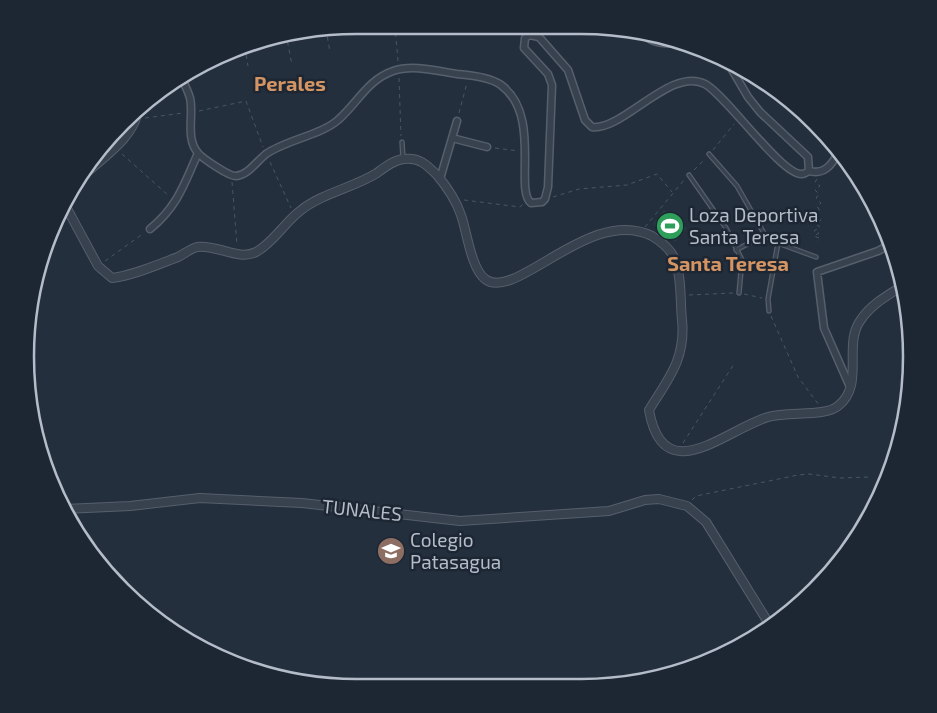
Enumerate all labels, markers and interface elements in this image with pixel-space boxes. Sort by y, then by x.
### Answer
district label: Perales [254,71,326,95]
place label: Loza Deportiva Santa Teresa [689,203,818,248]
sports icon: Loza Deportiva Santa Teresa [655,211,685,241]
district label: Santa Teresa [667,251,789,275]
street label: TUNALES [321,494,403,525]
place label: Colegio Patasagua [410,528,501,573]
school or university icon: Colegio Patasagua [376,536,406,566]

